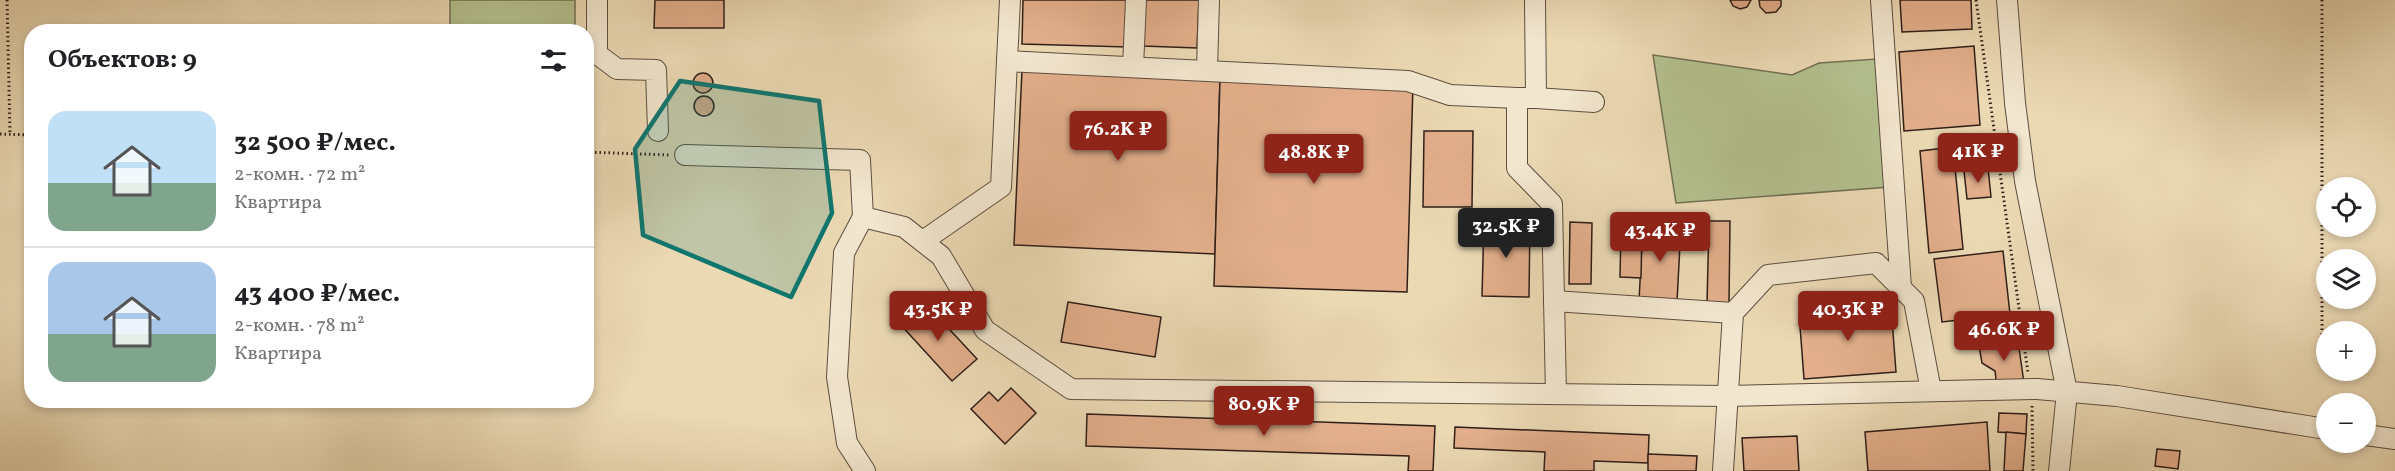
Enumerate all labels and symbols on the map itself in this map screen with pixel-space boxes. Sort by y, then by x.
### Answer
pin: 76.2K ₽ [1063,111,1173,162]
pin: 41K ₽ [1936,133,2020,184]
pin: 48.8K ₽ [1259,134,1369,185]
pin: 32.5K ₽ [1451,208,1561,259]
pin: 43.4K ₽ [1605,212,1715,263]
pin: 43.5K ₽ [883,291,993,342]
pin: 40.3K ₽ [1793,291,1903,342]
pin: 46.6K ₽ [1949,311,2059,362]
pin: 80.9K ₽ [1209,386,1319,437]

